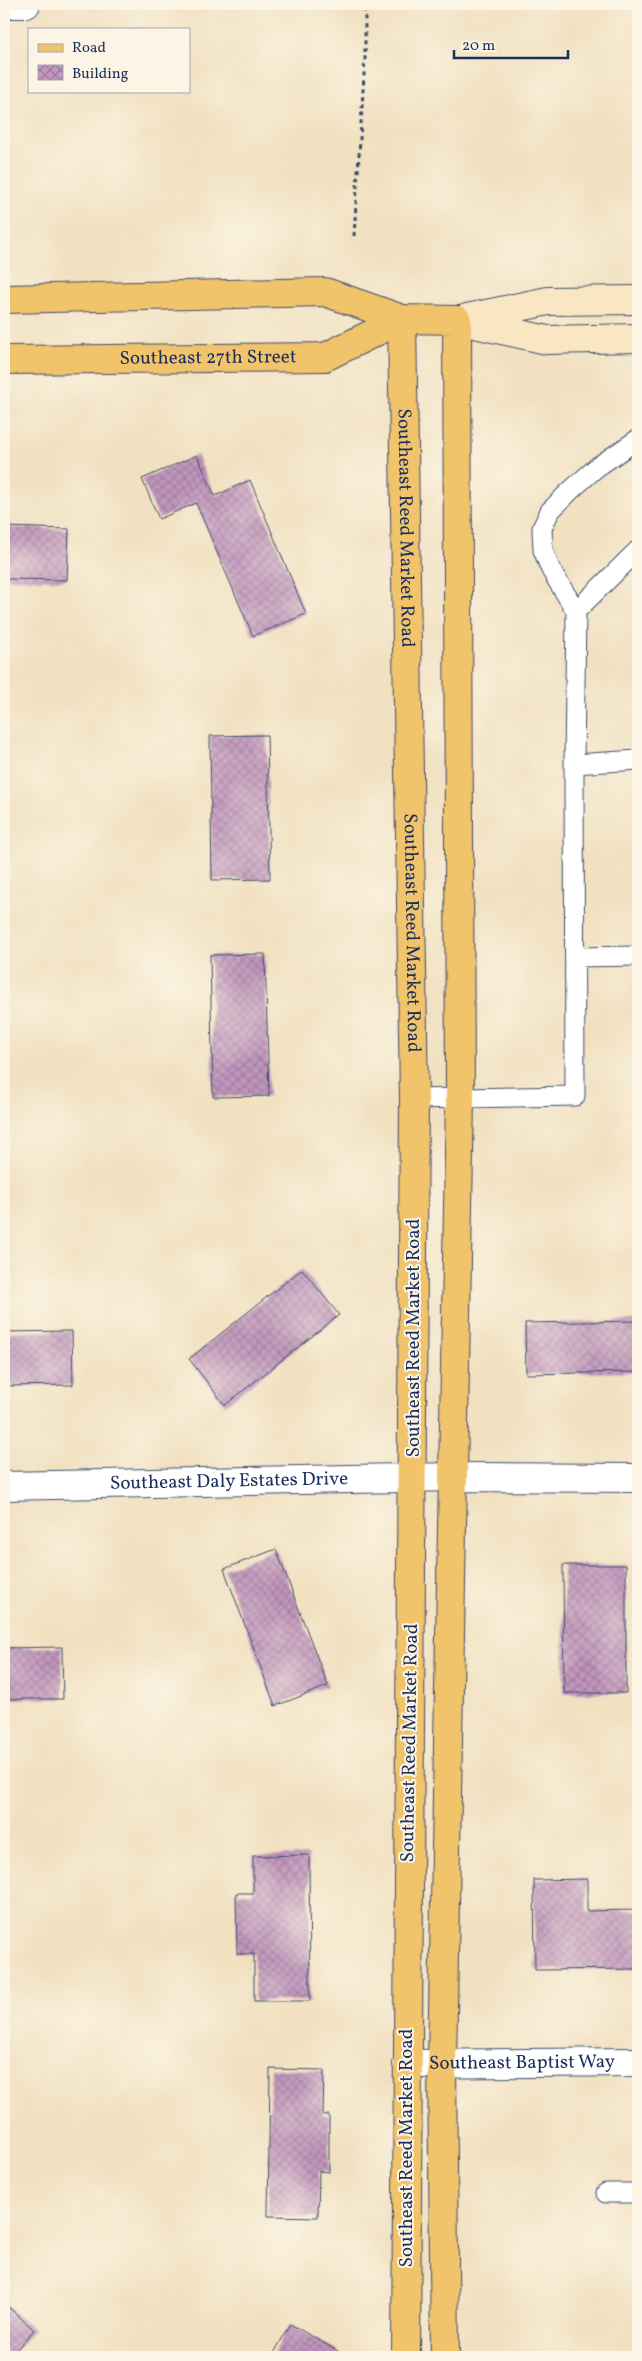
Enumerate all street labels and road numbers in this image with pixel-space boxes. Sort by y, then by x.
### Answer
street label: Southeast 27th Street [119,344,297,372]
street label: Southeast Reed Market Road [390,408,420,648]
street label: Southeast Reed Market Road [397,813,426,1053]
street label: Southeast Reed Market Road [401,1218,427,1458]
street label: Southeast Daly Estates Drive [110,1466,348,1497]
street label: Southeast Reed Market Road [395,1623,425,1863]
street label: Southeast Reed Market Road [394,2028,420,2268]
street label: Southeast Baptist Way [429,2049,615,2077]

